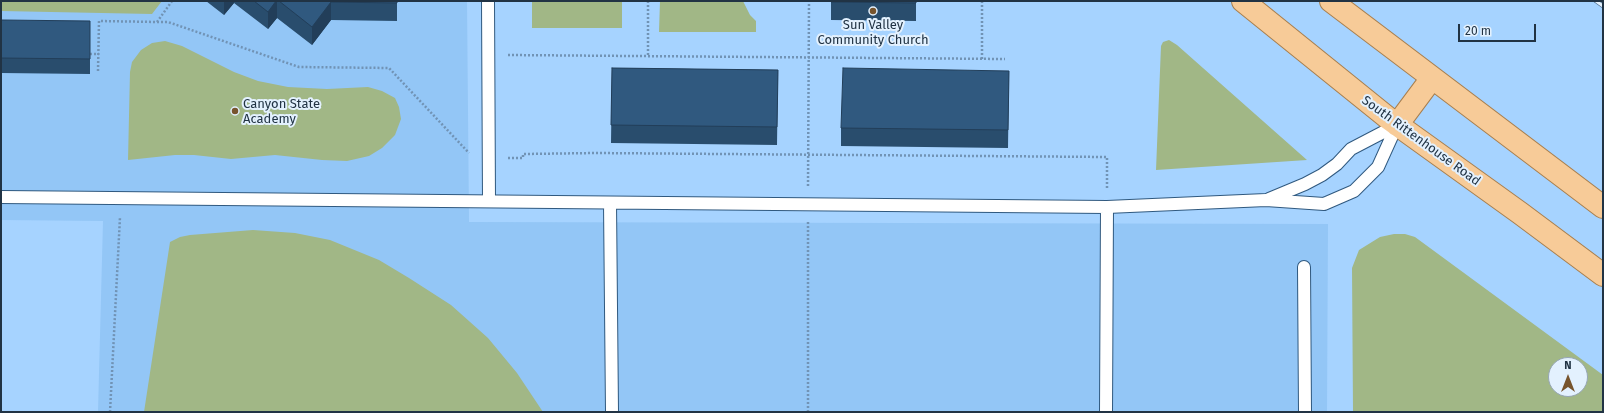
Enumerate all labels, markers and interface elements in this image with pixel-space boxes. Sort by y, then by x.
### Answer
marker: Sun Valley Community Church [868,6,878,16]
scale bar [1460,16,1538,42]
place label: Sun Valley Community Church [817,17,929,48]
text: 20 m [1465,24,1491,38]
street label: South Rittenhouse Road [1359,93,1483,189]
place label: Canyon State Academy [243,96,320,127]
marker: Canyon State Academy [230,106,240,116]
north arrow [1548,357,1588,397]
text: N [1564,359,1572,372]

